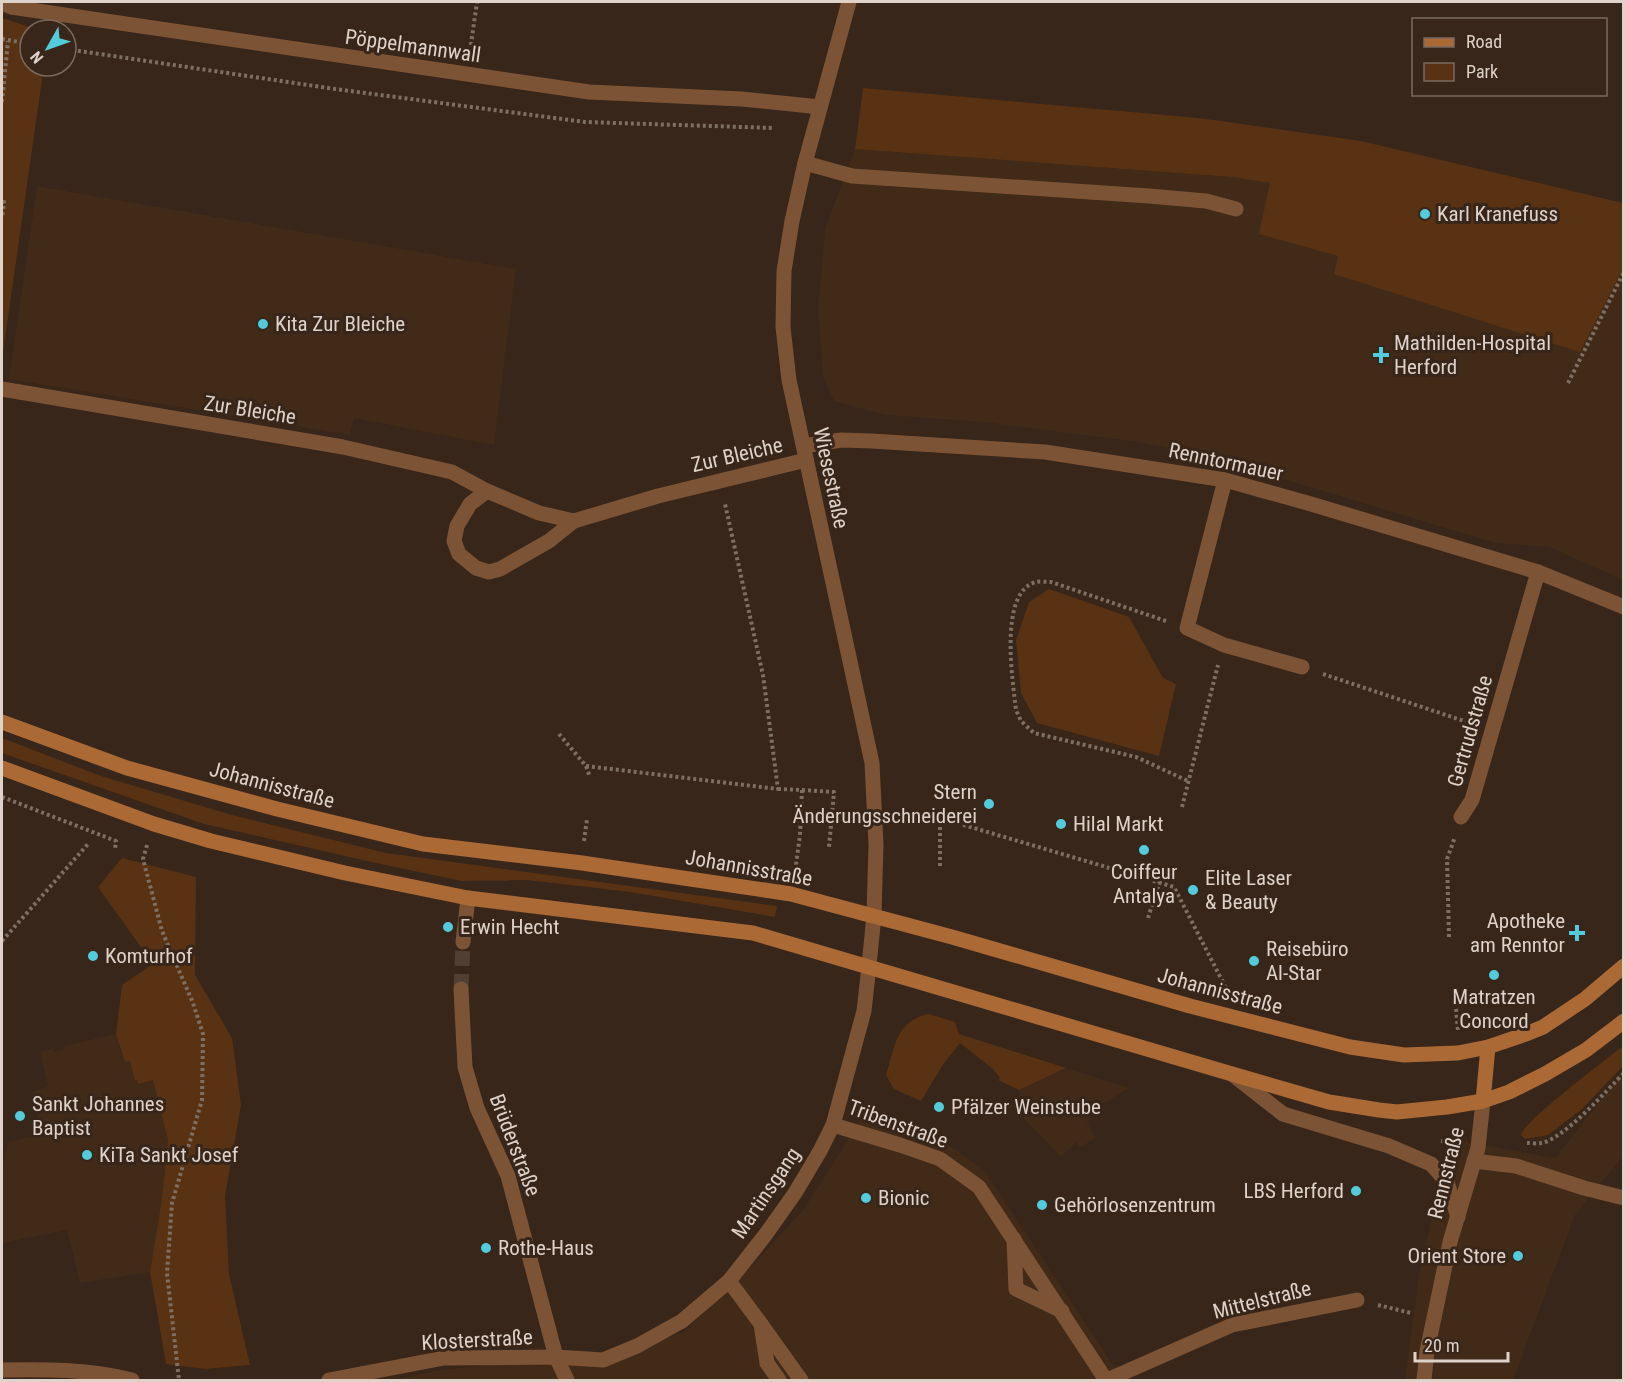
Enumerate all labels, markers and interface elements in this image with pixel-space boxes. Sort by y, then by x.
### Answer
north arrow [18,18,78,78]
legend [1412,18,1607,96]
street label: Pöppelmannwall [344,25,482,67]
text: Road [1466,31,1502,52]
text: N [26,47,47,67]
text: Park [1466,61,1498,82]
place label: Karl Kranefuss [1437,202,1558,226]
marker: Karl Kranefuss [1418,207,1432,221]
place label: Kita Zur Bleiche [275,312,405,336]
marker: Kita Zur Bleiche [256,317,270,331]
place label: Mathilden-Hospital Herford [1394,331,1551,379]
marker: Mathilden-Hospital Herford [1372,346,1390,364]
street label: Zur Bleiche [202,391,298,429]
street label: Wiesestraße [809,425,853,531]
street label: Zur Bleiche [689,433,785,477]
street label: Renntormauer [1167,438,1285,486]
street label: Gertrudstraße [1443,672,1497,790]
street label: Johannisstraße [207,757,337,813]
place label: Stern Änderungsschneiderei [792,780,977,828]
marker: Stern Änderungsschneiderei [982,797,996,811]
place label: Hilal Markt [1073,812,1163,836]
marker: Hilal Markt [1054,817,1068,831]
marker: Coiffeur Antalya [1137,843,1151,857]
street label: Johannisstraße [684,845,814,891]
place label: Coiffeur Antalya [1111,860,1177,908]
place label: Elite Laser & Beauty [1205,866,1292,914]
marker: Elite Laser & Beauty [1186,883,1200,897]
place label: Apotheke am Renntor [1470,909,1565,957]
place label: Erwin Hecht [460,915,559,939]
marker: Erwin Hecht [441,920,455,934]
marker: Apotheke am Renntor [1570,926,1584,940]
place label: Reisebüro Al-Star [1266,937,1348,985]
place label: Komturhof [105,944,193,968]
marker: Komturhof [86,949,100,963]
marker: Reisebüro Al-Star [1247,954,1261,968]
street label: Johannisstraße [1155,963,1285,1019]
marker: Matratzen Concord [1487,968,1501,982]
place label: Matratzen Concord [1452,985,1536,1033]
street label: Brüderstraße [485,1091,545,1200]
place label: Sankt Johannes Baptist [32,1092,164,1140]
street label: Tribenstraße [845,1095,951,1153]
place label: Pfälzer Weinstube [951,1095,1101,1119]
marker: Pfälzer Weinstube [932,1100,946,1114]
marker: Sankt Johannes Baptist [13,1109,27,1123]
street label: Rennstraße [1423,1124,1469,1221]
place label: KiTa Sankt Josef [99,1143,239,1167]
street label: Martinsgang [727,1143,805,1243]
marker: KiTa Sankt Josef [80,1148,94,1162]
place label: LBS Herford [1244,1179,1344,1203]
marker: LBS Herford [1349,1184,1363,1198]
place label: Bionic [878,1186,930,1210]
marker: Bionic [859,1191,873,1205]
place label: Gehörlosenzentrum [1054,1193,1216,1217]
marker: Gehörlosenzentrum [1035,1198,1049,1212]
place label: Rothe-Haus [498,1236,594,1260]
marker: Rothe-Haus [479,1241,493,1255]
place label: Orient Store [1408,1244,1506,1268]
marker: Orient Store [1511,1249,1525,1263]
street label: Mittelstraße [1210,1276,1314,1324]
street label: Klosterstraße [421,1325,533,1355]
scale bar [1415,1325,1508,1363]
text: 20 m [1424,1335,1459,1356]

